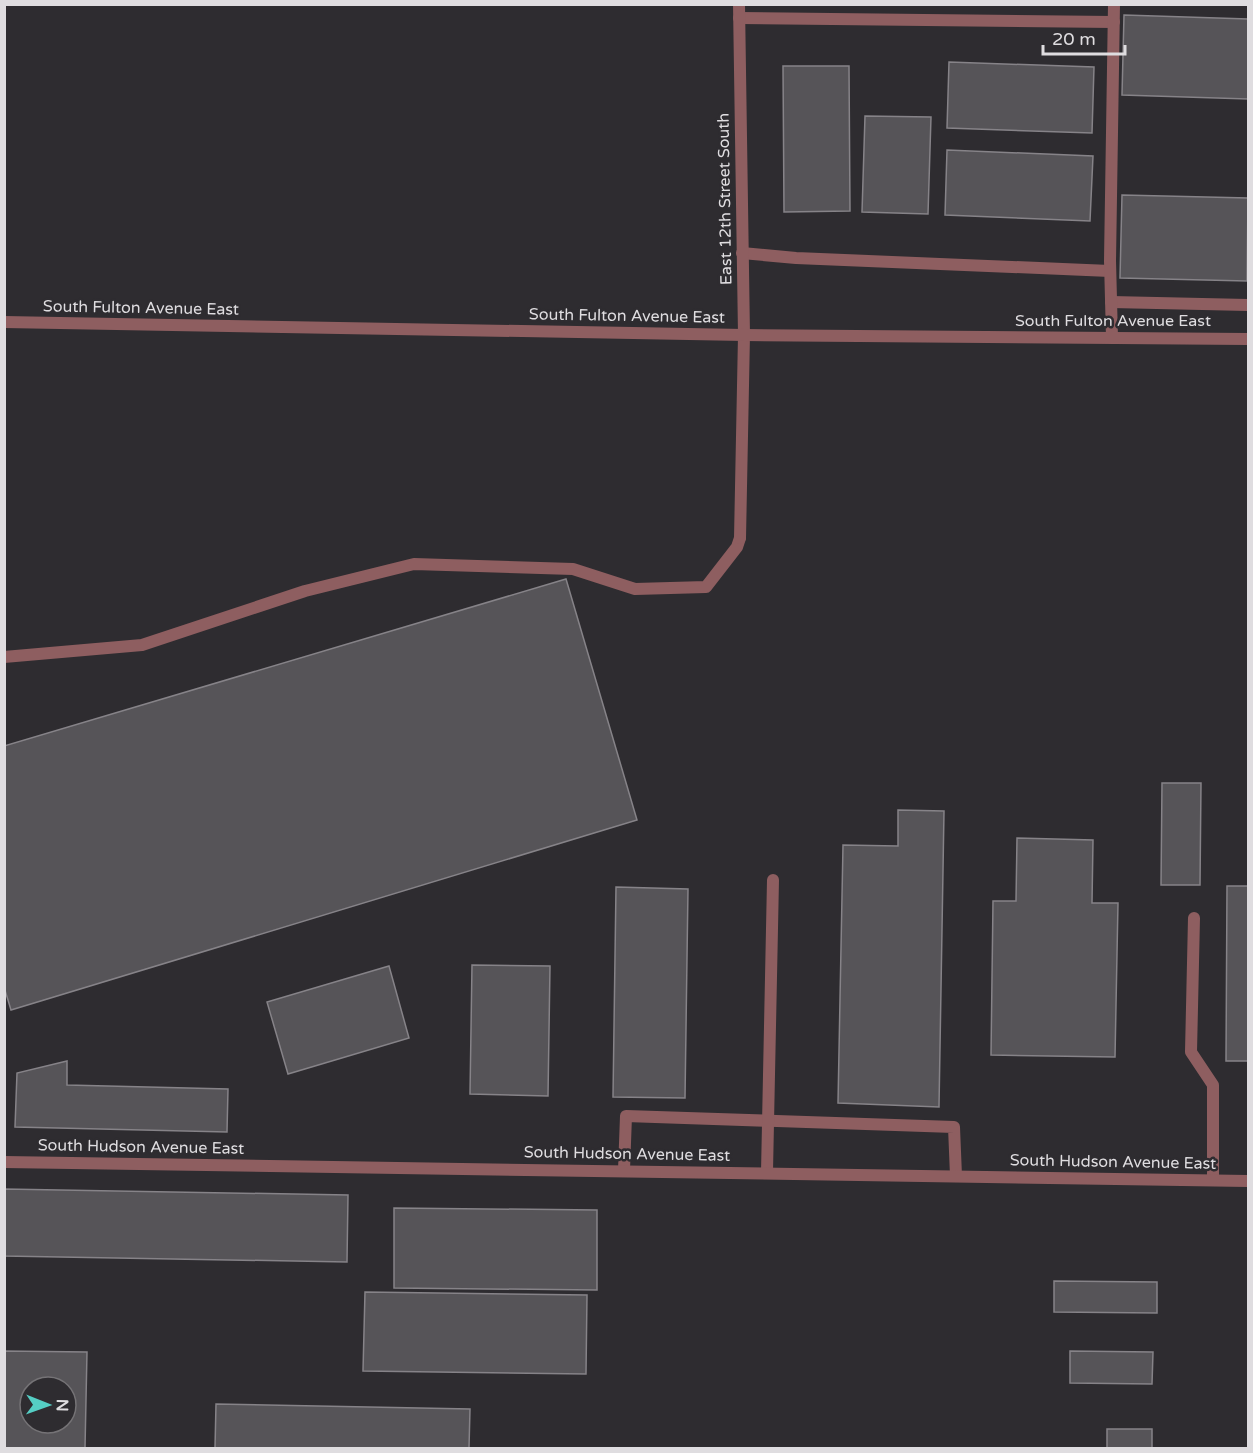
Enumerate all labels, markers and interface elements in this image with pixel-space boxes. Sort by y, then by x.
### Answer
scale bar [1043,18,1126,56]
text: 20 m [1052,28,1096,50]
street label: East 12th Street South [713,113,737,285]
street label: South Fulton Avenue East [43,296,239,320]
street label: South Fulton Avenue East [529,304,725,328]
street label: South Fulton Avenue East [1015,311,1211,331]
street label: South Hudson Avenue East [38,1135,244,1159]
street label: South Hudson Avenue East [524,1142,730,1166]
street label: South Hudson Avenue East [1010,1150,1216,1174]
north arrow [18,1375,78,1435]
text: N [52,1399,72,1412]

